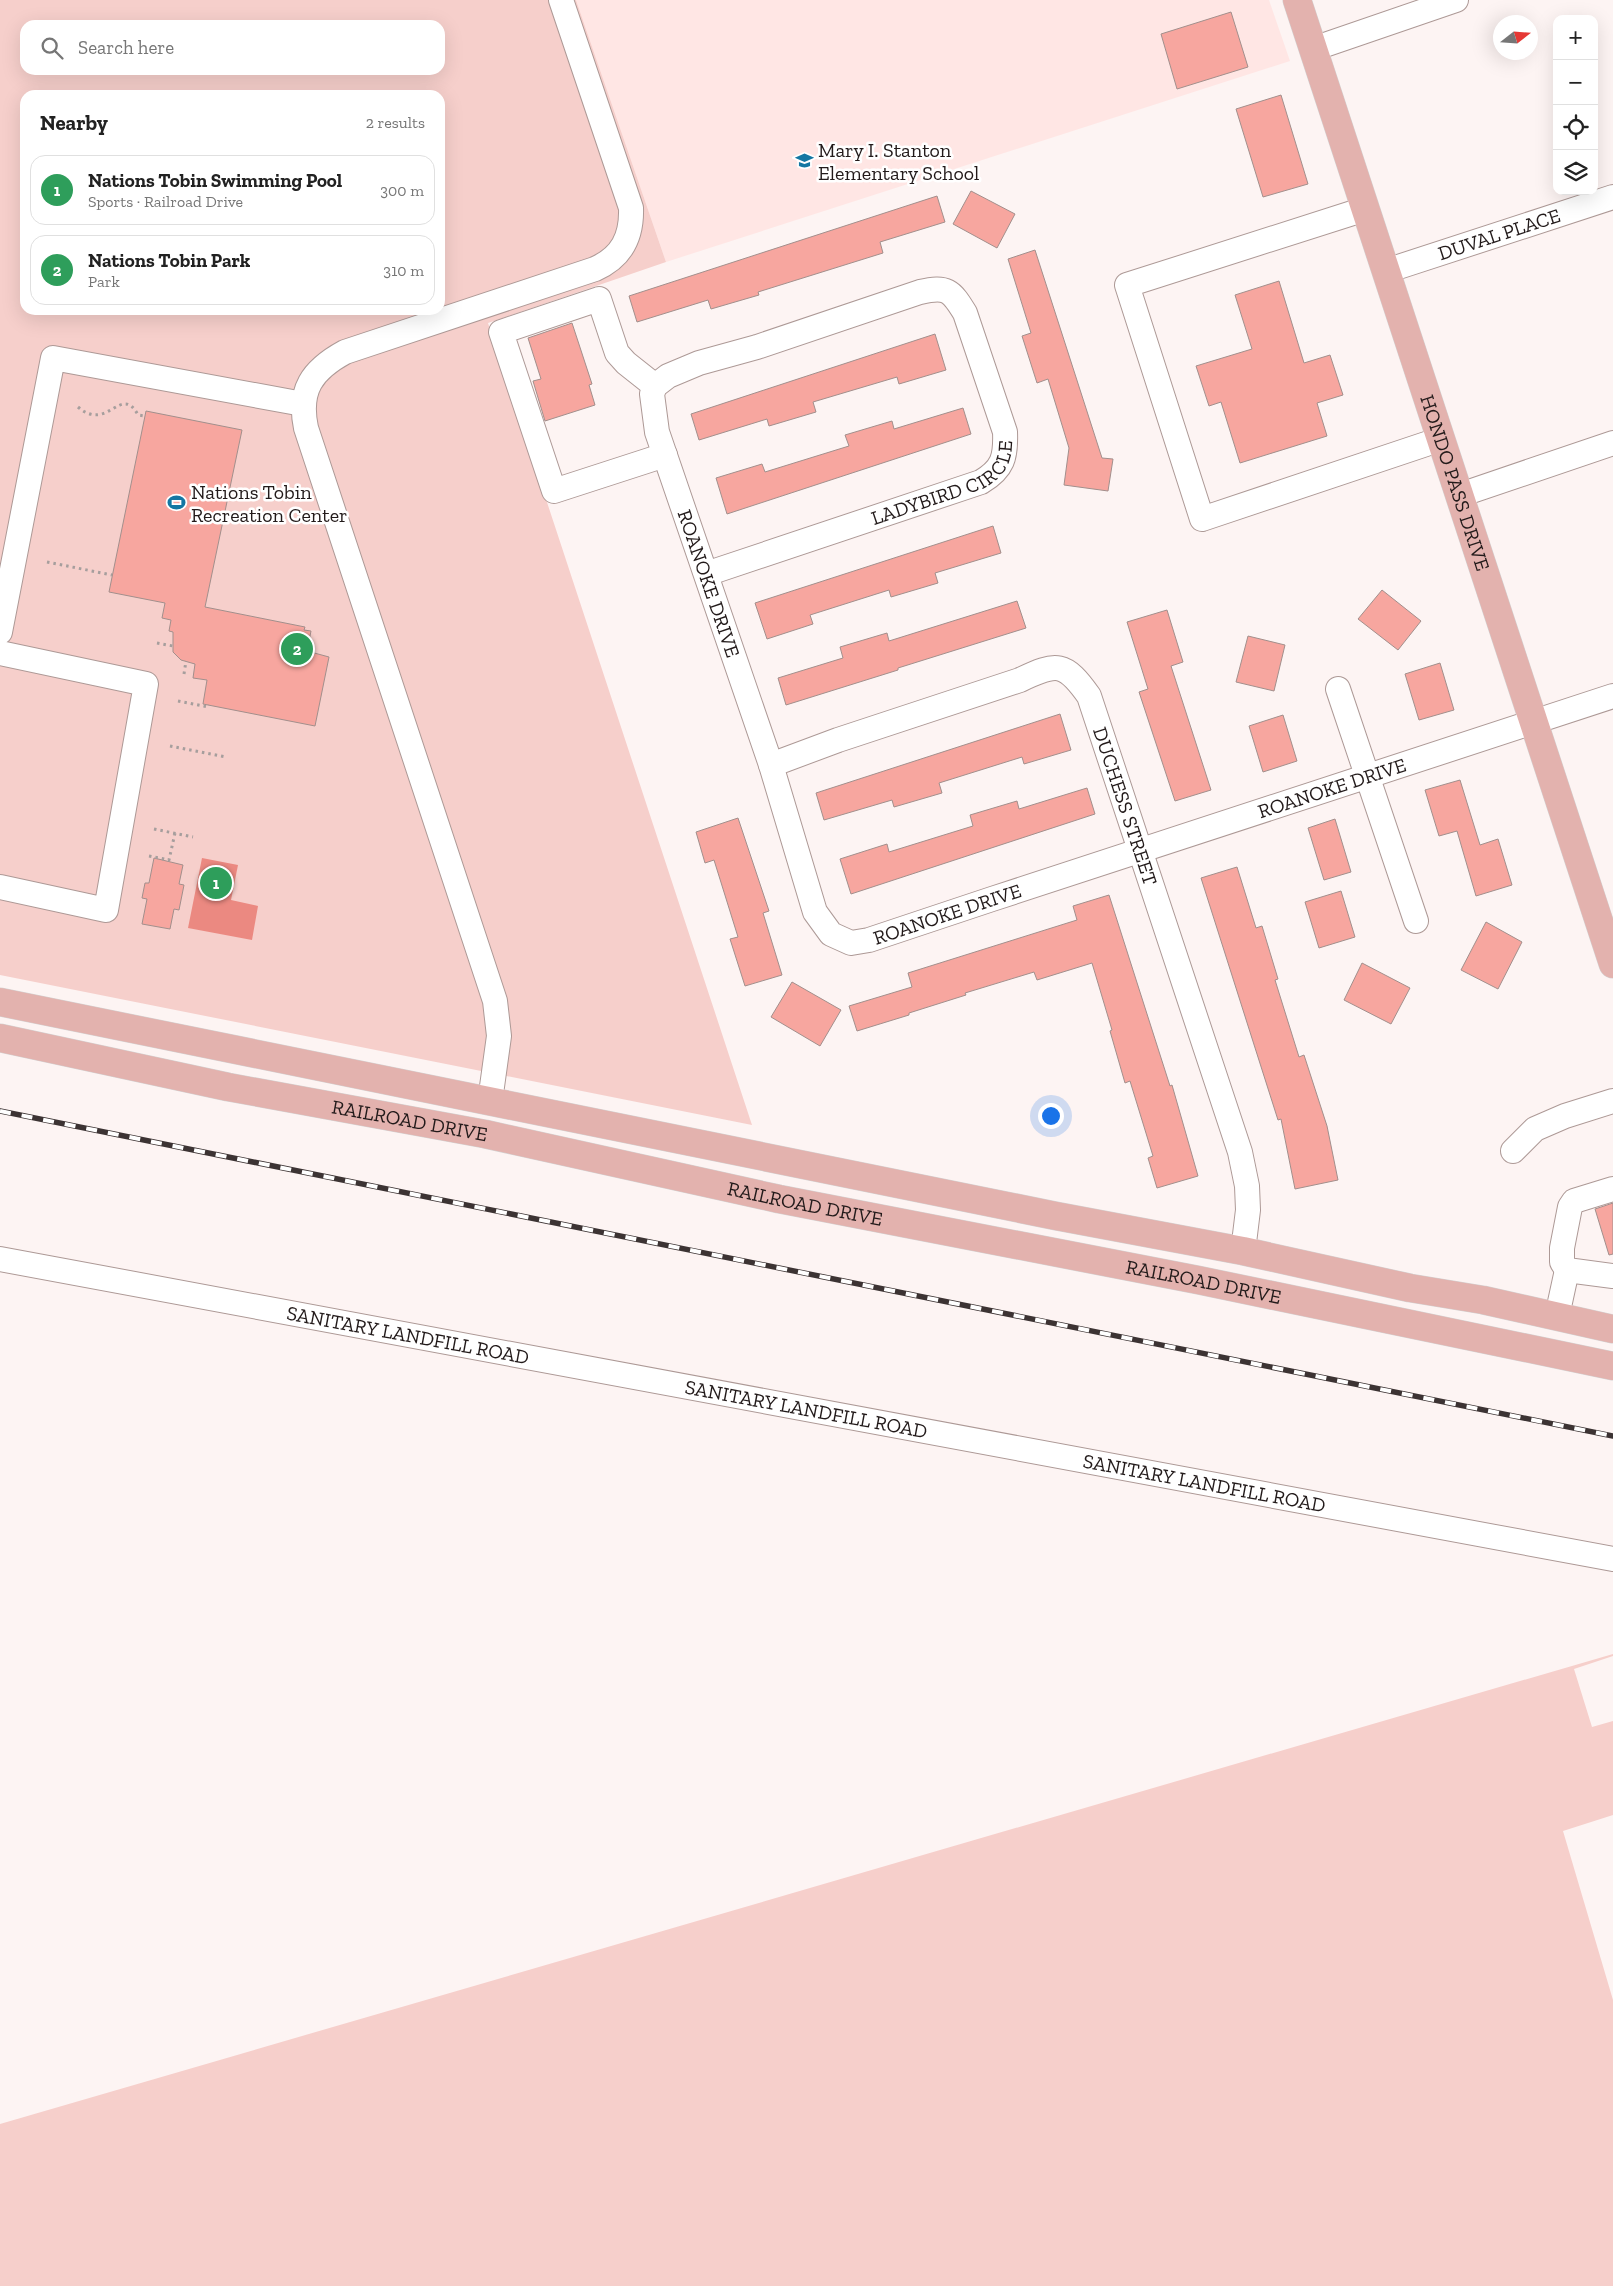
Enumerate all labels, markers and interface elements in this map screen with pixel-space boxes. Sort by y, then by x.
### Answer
north arrow [1493,15,1538,60]
map controls [1553,15,1598,195]
button: + [1553,15,1598,60]
search box [20,20,445,75]
icon: search [38,34,66,62]
text: Search here [78,36,174,59]
button: − [1553,60,1598,105]
button: locate [1553,105,1598,150]
text: Nearby [40,110,108,135]
text: 2 results [366,113,425,132]
place label: Mary I. Stanton Elementary School [818,138,979,185]
button: layers [1553,150,1598,195]
school or university icon: Mary I. Stanton Elementary School [794,151,814,171]
text: Nations Tobin Swimming Pool [88,169,342,192]
text: 1 [54,181,60,200]
text: 300 m [380,181,424,200]
text: Sports · Railroad Drive [88,192,243,211]
street label: DUVAL PLACE [1435,203,1563,265]
text: Nations Tobin Park [88,249,250,272]
text: 2 [53,261,61,280]
text: 310 m [383,261,424,280]
text: Park [88,272,120,291]
street label: HONDO PASS DRIVE [1415,392,1495,574]
street label: LADYBIRD CIRCLE [868,440,1017,530]
place label: Nations Tobin Recreation Center [191,480,347,527]
sports icon: Nations Tobin Recreation Center [167,493,187,513]
street label: ROANOKE DRIVE [672,506,745,660]
pin: 2 [281,630,313,668]
street label: DUCHESS STREET [1088,724,1163,888]
street label: ROANOKE DRIVE [1255,752,1409,823]
pin: 1 [200,864,232,902]
street label: ROANOKE DRIVE [870,878,1024,950]
street label: RAILROAD DRIVE [330,1094,490,1146]
your location [1038,1103,1064,1129]
street label: RAILROAD DRIVE [725,1176,885,1231]
street label: RAILROAD DRIVE [1124,1254,1283,1309]
street label: SANITARY LANDFILL ROAD [285,1301,531,1369]
street label: SANITARY LANDFILL ROAD [683,1375,929,1443]
street label: SANITARY LANDFILL ROAD [1081,1449,1328,1517]

